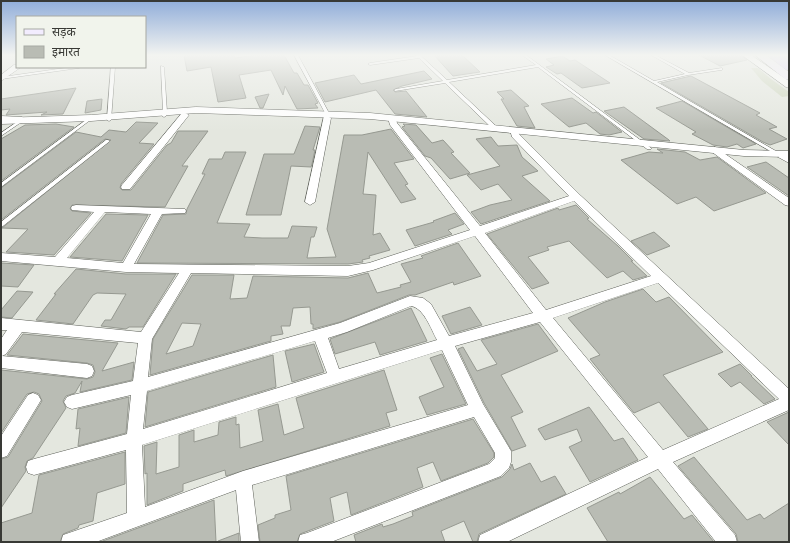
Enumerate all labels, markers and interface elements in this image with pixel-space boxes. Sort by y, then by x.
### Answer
legend [16,16,146,68]
text: सड़क [52,25,77,39]
text: इमारत [52,45,81,59]

